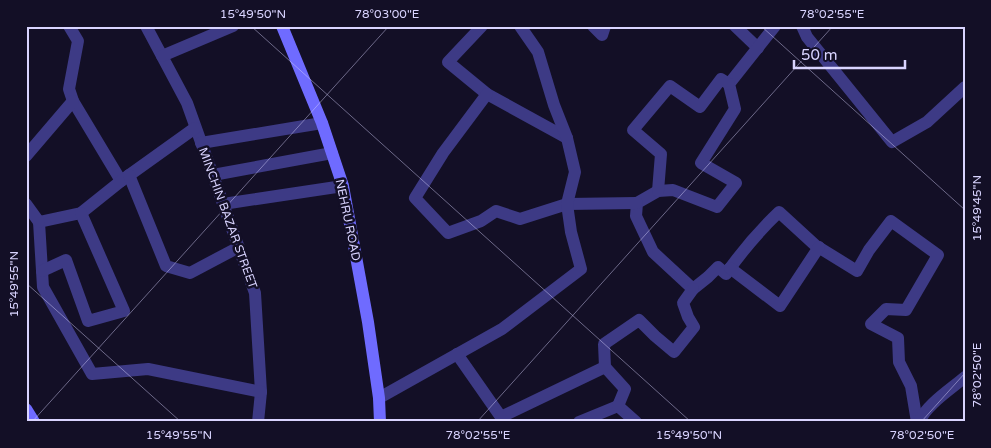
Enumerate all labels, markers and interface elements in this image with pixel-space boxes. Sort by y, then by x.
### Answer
text: 15°49'50"N [220,7,286,21]
text: 78°03'00"E [354,7,420,21]
text: 78°02'55"E [799,7,865,21]
scale bar [794,38,905,70]
text: 50 m [801,46,838,64]
street label: MINCHIN BAZAR STREET [196,146,260,291]
text: 15°49'45"N [970,175,984,241]
street label: NEHRU ROAD [333,178,363,262]
text: 15°49'55"N [7,251,21,317]
text: 78°02'50"E [970,342,984,408]
text: 15°49'55"N [146,428,212,442]
text: 78°02'55"E [445,428,511,442]
text: 15°49'50"N [656,428,722,442]
text: 78°02'50"E [889,428,955,442]

